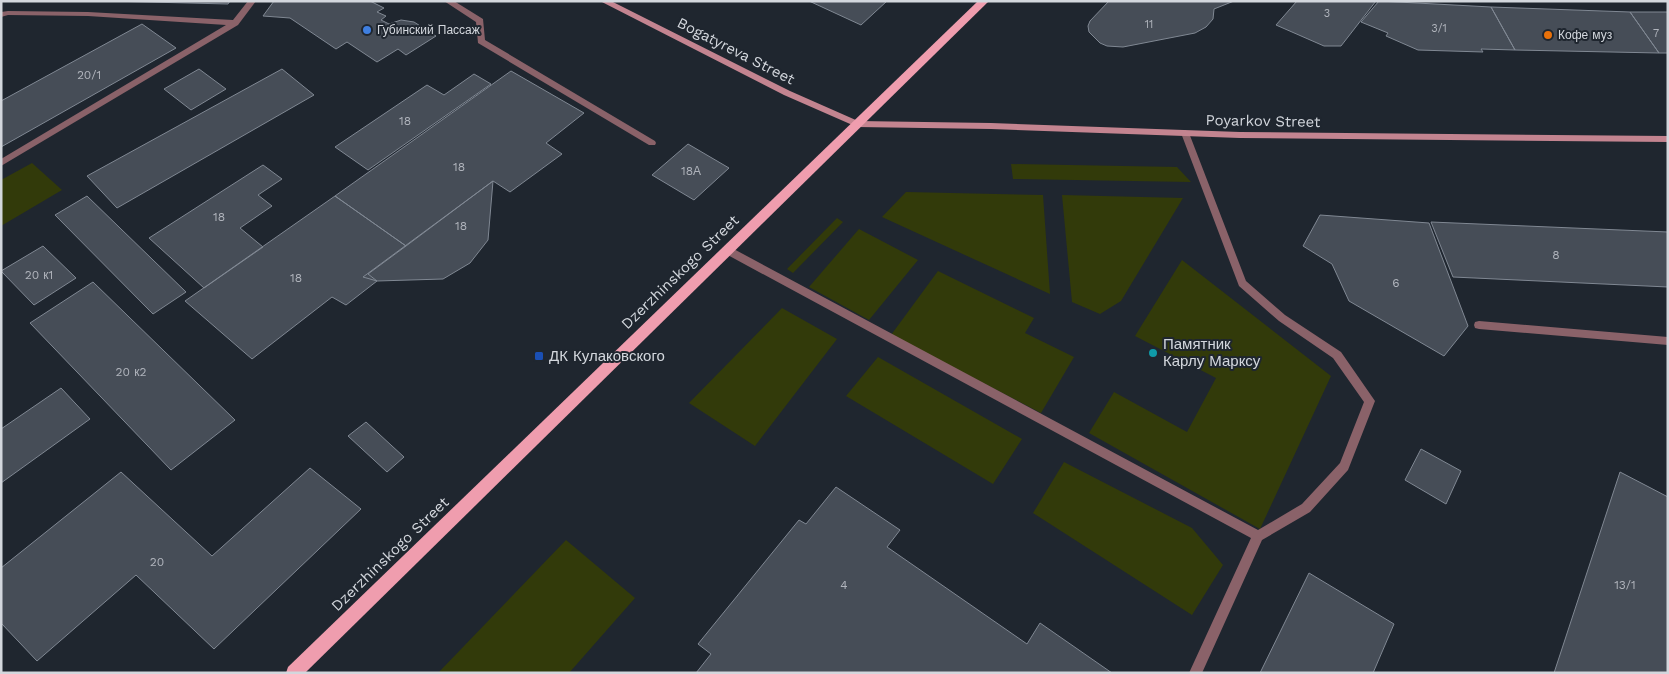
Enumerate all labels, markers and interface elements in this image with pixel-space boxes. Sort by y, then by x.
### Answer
house number: 3 [1324,7,1330,20]
street label: Bogatyreva Street [674,14,798,89]
house number: 11 [1145,18,1153,31]
house number: 3/1 [1431,22,1447,35]
place label: Губинский Пассаж [377,23,480,37]
marker: Губинский Пассаж [361,24,373,36]
house number: 7 [1653,27,1659,40]
place label: Кофе муз [1558,28,1613,42]
marker: Кофе муз [1542,29,1554,41]
house number: 20/1 [77,68,101,82]
street label: Poyarkov Street [1205,111,1321,131]
house number: 18 [399,114,411,128]
house number: 18 [453,160,465,174]
house number: 18А [681,164,701,178]
house number: 18 [213,210,225,224]
street label: Dzerzhinskogo Street [618,211,743,333]
house number: 18 [455,219,467,233]
house number: 8 [1552,248,1560,262]
house number: 20 к1 [25,268,53,282]
house number: 18 [290,271,302,285]
house number: 6 [1392,276,1400,290]
place label: Памятник Карлу Марксу [1163,335,1261,370]
place label: ДК Кулаковского [549,347,665,365]
marker: Памятник Карлу Марксу [1147,347,1159,359]
marker: ДК Кулаковского [533,350,545,362]
house number: 20 к2 [116,365,146,379]
street label: Dzerzhinskogo Street [328,493,453,615]
house number: 20 [150,555,164,569]
house number: 4 [840,578,848,592]
house number: 13/1 [1614,578,1636,592]

